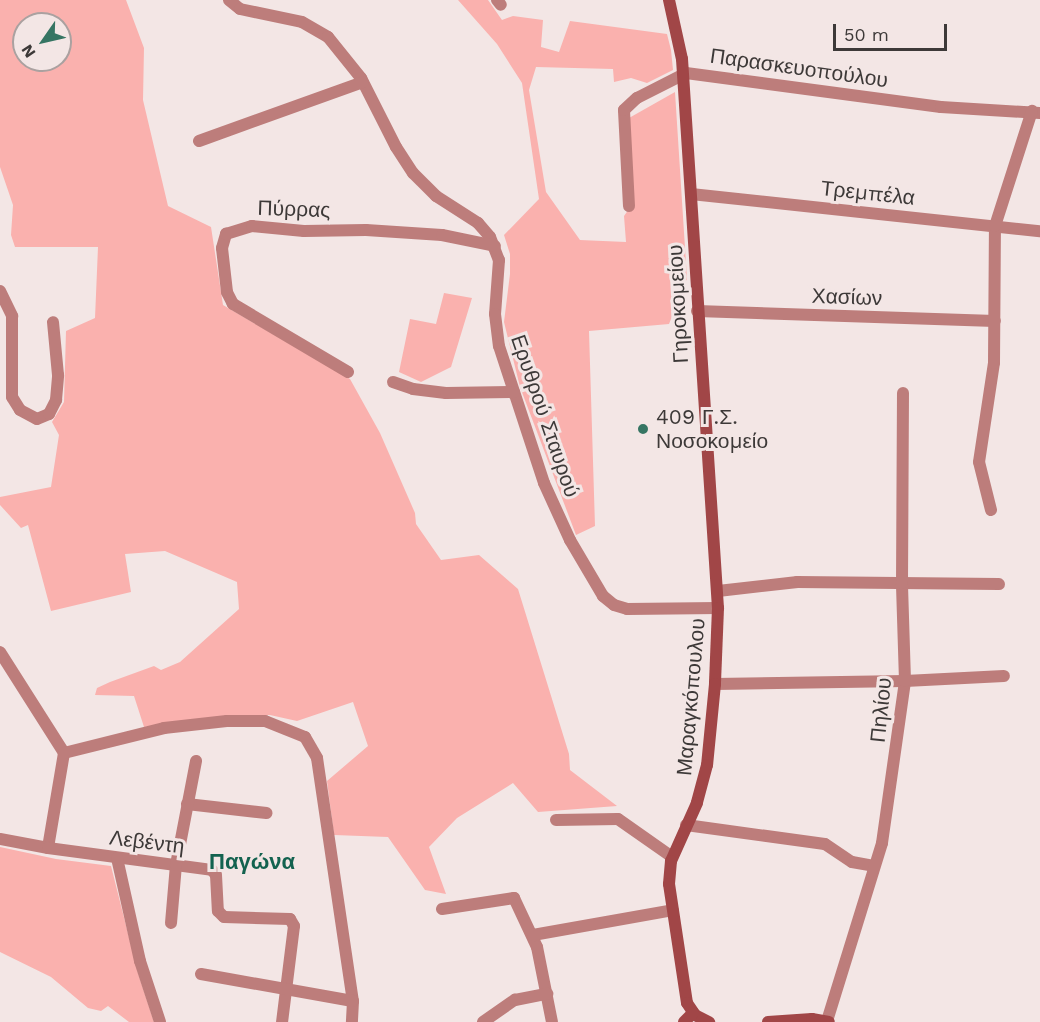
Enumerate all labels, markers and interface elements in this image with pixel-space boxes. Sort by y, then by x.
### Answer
north arrow [12,12,72,72]
scale bar [836,12,950,50]
text: 50 m [844,24,889,45]
text: N [17,41,40,61]
street label: Παρασκευοπούλου [708,43,890,93]
street label: Τρεμπέλα [820,176,916,210]
street label: Πύρρας [257,195,331,223]
street label: Γηροκομείου [662,244,694,364]
street label: Χασίων [811,283,883,311]
street label: Ερυθρού Σταυρού [505,331,585,501]
place label: 409 Γ.Σ. Νοσοκομείο [656,404,768,454]
marker: 409 Γ.Σ. Νοσοκομείο [634,420,652,438]
street label: Μαραγκόπουλου [672,617,710,777]
street label: Πηλίου [865,676,897,744]
street label: Λεβέντη [108,825,186,859]
district label: Παγώνα [209,849,295,875]

